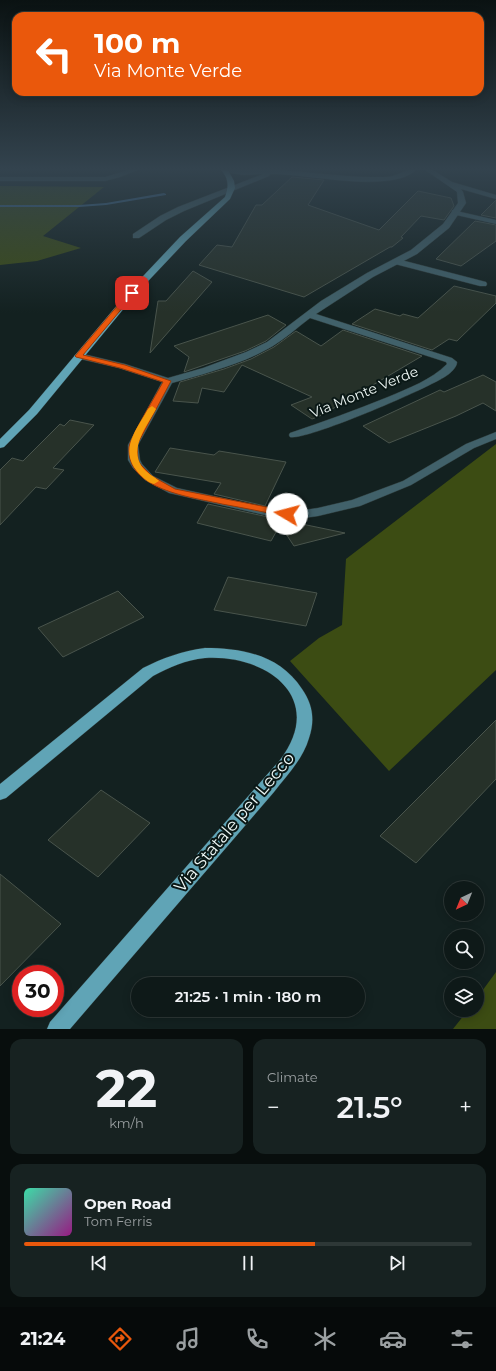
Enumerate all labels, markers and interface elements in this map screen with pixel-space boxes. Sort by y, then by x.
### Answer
text: 100 m [94,26,180,60]
icon: left [28,28,80,80]
text: Via Monte Verde [94,60,242,82]
pin [115,276,149,310]
icon: arrive [121,282,143,304]
street label: Via Monte Verde [307,362,421,422]
position arrow [266,493,308,535]
street label: Via Statale per Lecco [170,748,298,896]
north arrow [444,881,484,921]
map controls [444,881,484,1017]
button: search [444,929,484,969]
speed limit sign: 30 [12,965,64,1017]
button: layers [444,977,484,1017]
text: 21:25 · 1 min · 180 m [175,987,321,1006]
text: 22 [96,1057,157,1120]
text: Climate [267,1069,318,1085]
text: 21.5° [336,1089,403,1126]
text: − [267,1094,280,1121]
text: + [459,1094,472,1121]
text: km/h [109,1115,144,1131]
text: Open Road [84,1194,172,1213]
text: Tom Ferris [84,1213,152,1229]
icon: previous [88,1252,110,1274]
icon: pause [237,1252,259,1274]
icon: next [386,1252,408,1274]
icon: directions [106,1325,134,1353]
icon: music [174,1325,202,1353]
icon: phone [243,1325,271,1353]
icon: climate [311,1325,339,1353]
icon: car [379,1325,407,1353]
icon: filters [448,1325,476,1353]
text: 21:24 [20,1328,65,1350]

